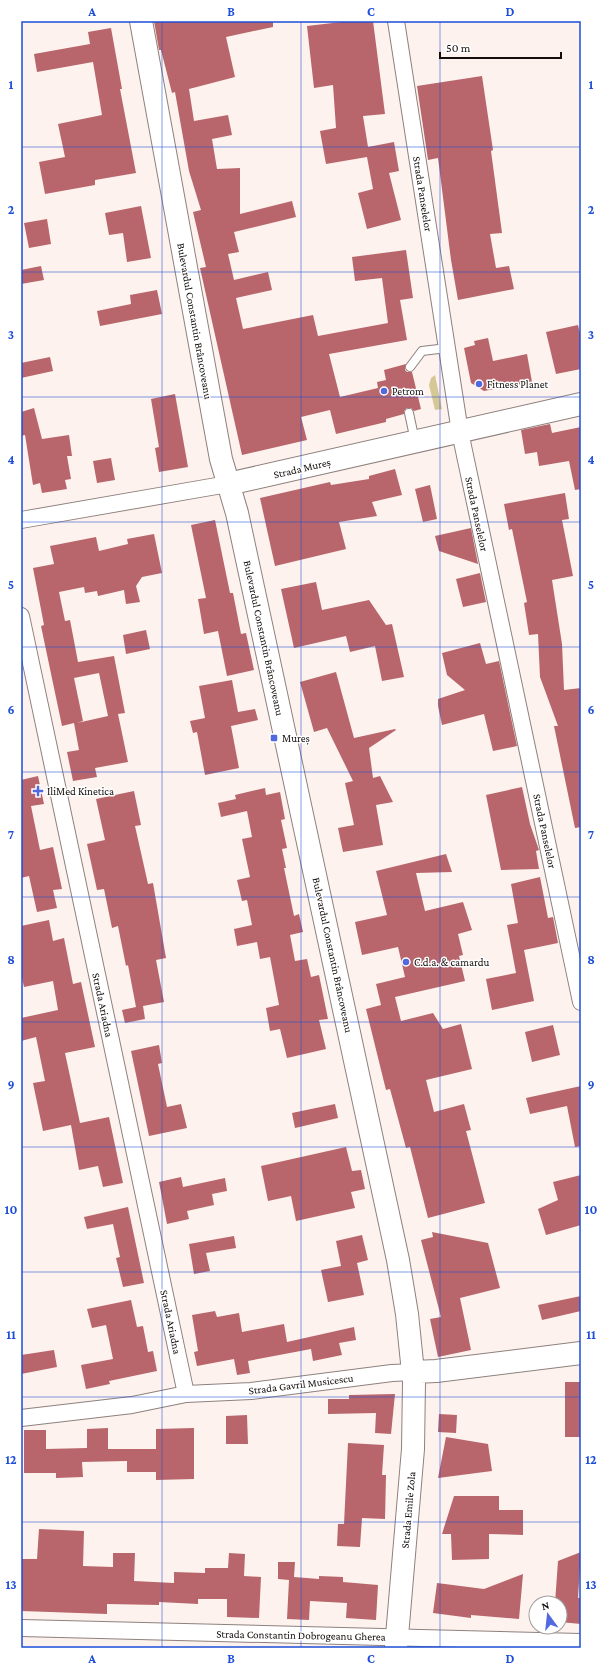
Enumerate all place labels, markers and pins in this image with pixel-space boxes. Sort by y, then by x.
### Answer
place label: Fitness Planet [487,378,549,390]
marker: Fitness Planet [474,379,484,389]
place label: Petrom [392,385,424,397]
marker: Petrom [379,386,389,396]
place label: Mureș [282,732,310,746]
marker: Mureș [269,733,279,743]
marker: IliMed Kinetica [32,785,44,797]
place label: IliMed Kinetica [47,785,114,797]
place label: C.d.a. & camardu [414,956,490,968]
marker: C.d.a. & camardu [401,957,411,967]

